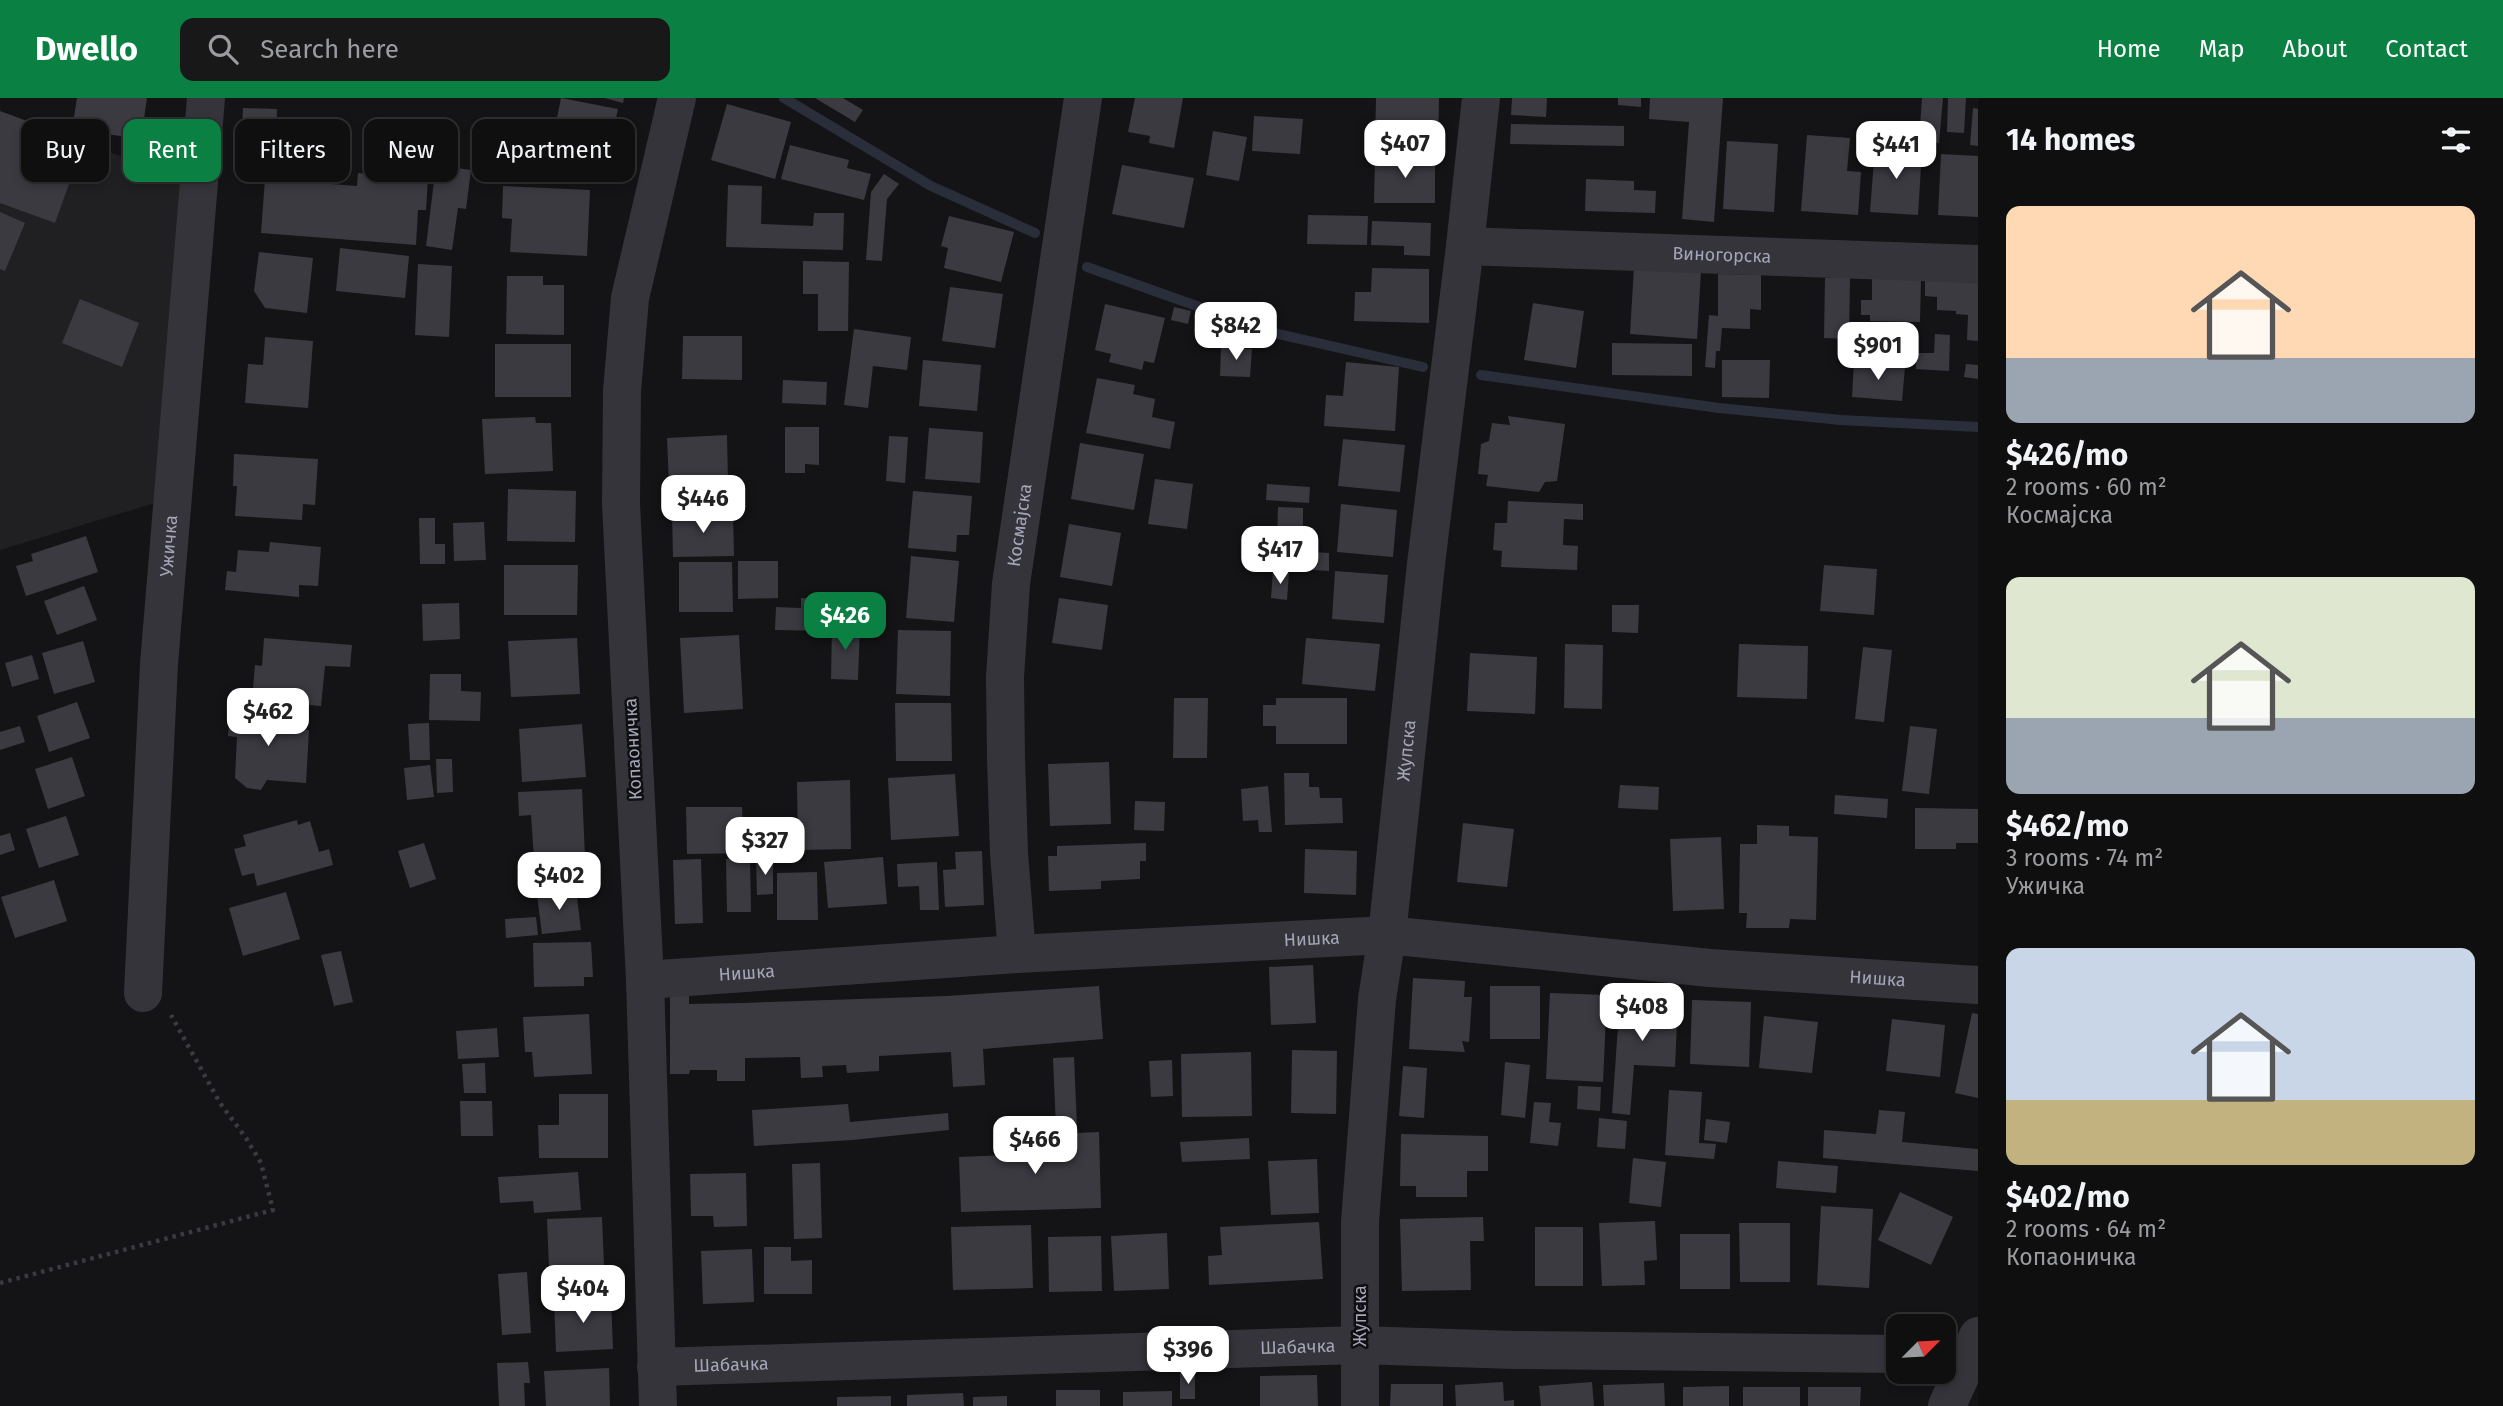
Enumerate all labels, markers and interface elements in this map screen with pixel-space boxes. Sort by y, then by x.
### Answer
search box [180,18,670,81]
text: Dwello [35,29,138,69]
icon: search [204,30,242,68]
text: Search here [260,34,399,65]
text: Home [2097,35,2161,63]
text: Map [2199,35,2245,63]
text: About [2283,35,2347,63]
text: Contact [2385,35,2468,63]
chip: Buy [21,119,109,182]
chip: Rent [123,119,221,182]
chip: Filters [235,119,350,182]
chip: New [364,119,458,182]
chip: Apartment [472,119,635,182]
pin: $407 [1364,120,1446,180]
icon: filters [2437,121,2475,159]
pin: $441 [1855,122,1937,181]
text: 14 homes [2006,122,2135,158]
text: $407 [1380,129,1430,157]
text: $441 [1872,130,1920,158]
street label: Виногорска [1672,242,1772,268]
icon: home [2178,252,2304,378]
pin: $842 [1195,302,1277,362]
text: $842 [1211,311,1261,339]
pin: $901 [1837,322,1919,382]
text: $901 [1854,331,1902,359]
text: $426/mo [2006,437,2128,473]
text: 2 rooms · 60 m² [2006,473,2167,501]
pin: $446 [662,476,744,535]
street label: Космајска [1003,482,1037,568]
text: $446 [677,484,729,512]
text: Космајска [2006,501,2113,529]
street label: Ужичка [155,514,182,578]
pin: $417 [1239,526,1321,586]
text: $417 [1257,535,1303,563]
pin: $426 [804,592,886,652]
text: $426 [820,601,870,629]
icon: home [2178,623,2304,749]
pin: $462 [227,688,309,748]
text: $462 [243,697,293,725]
street label: Копаоничка [619,697,647,801]
street label: Жупска [1392,719,1421,782]
text: $462/mo [2006,808,2129,844]
pin: $327 [724,818,806,877]
text: $327 [742,826,788,854]
text: 3 rooms · 74 m² [2006,844,2163,872]
pin: $402 [518,852,600,912]
text: $402 [534,861,584,889]
text: Ужичка [2006,872,2085,900]
street label: Нишка [1283,926,1340,951]
street label: Нишка [718,960,776,986]
street label: Нишка [1849,966,1906,991]
pin: $408 [1601,984,1683,1043]
text: $408 [1616,992,1668,1020]
icon: home [2178,994,2304,1120]
pin: $466 [994,1116,1076,1176]
text: $466 [1009,1125,1061,1153]
text: $402/mo [2006,1179,2130,1215]
text: 2 rooms · 64 m² [2006,1215,2166,1243]
text: Копаоничка [2006,1243,2136,1271]
pin: $404 [542,1266,624,1325]
text: $404 [557,1274,609,1302]
street label: Жупска [1349,1285,1371,1347]
north arrow [1886,1314,1956,1384]
map controls [1886,1314,1956,1384]
pin: $396 [1147,1326,1229,1386]
text: $396 [1163,1335,1213,1363]
street label: Шабачка [1260,1335,1336,1359]
street label: Шабачка [693,1352,769,1377]

